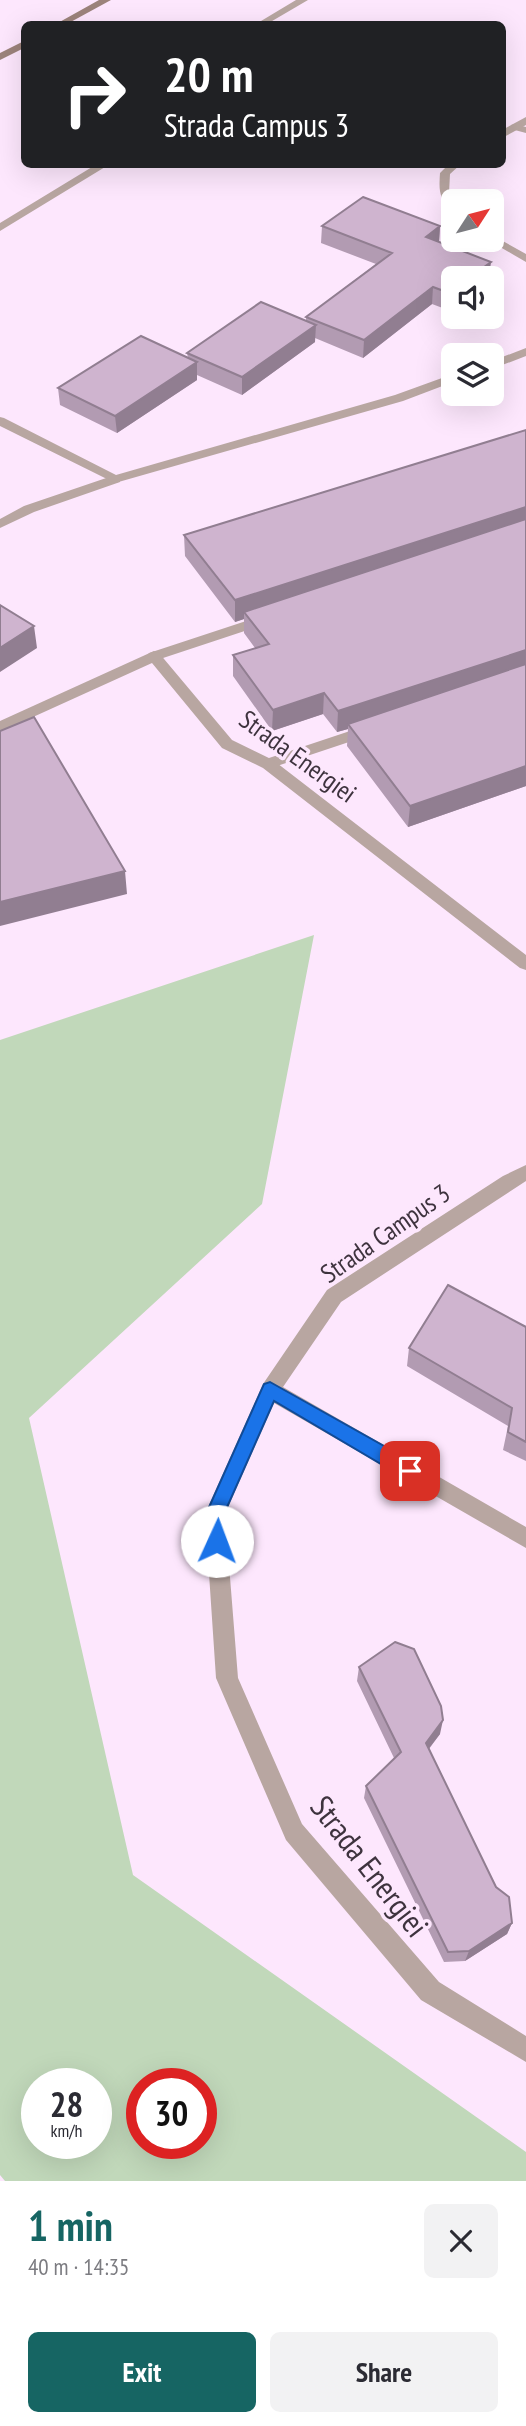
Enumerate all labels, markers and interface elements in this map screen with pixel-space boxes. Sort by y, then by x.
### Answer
text: 20 m [164,42,253,106]
icon: right [49,49,140,140]
text: Strada Campus 3 [164,104,349,146]
north arrow [441,189,504,252]
map controls [441,189,504,406]
button: sound [441,266,504,329]
button: layers [441,343,504,406]
street label: Strada Energiei [233,702,363,810]
street label: Strada Campus 3 [314,1176,456,1290]
pin [380,1441,440,1501]
icon: arrive [391,1452,429,1490]
position arrow [180,1504,254,1578]
street label: Strada Energiei [302,1787,438,1945]
speed limit sign: 30 [126,2068,217,2159]
text: 28 [50,2081,83,2127]
text: km/h [51,2119,82,2142]
text: 1 min [28,2198,113,2253]
button: close [424,2204,498,2278]
text: 40 m · 14:35 [28,2252,129,2281]
button: Exit [28,2332,256,2412]
button: Share [270,2332,498,2412]

